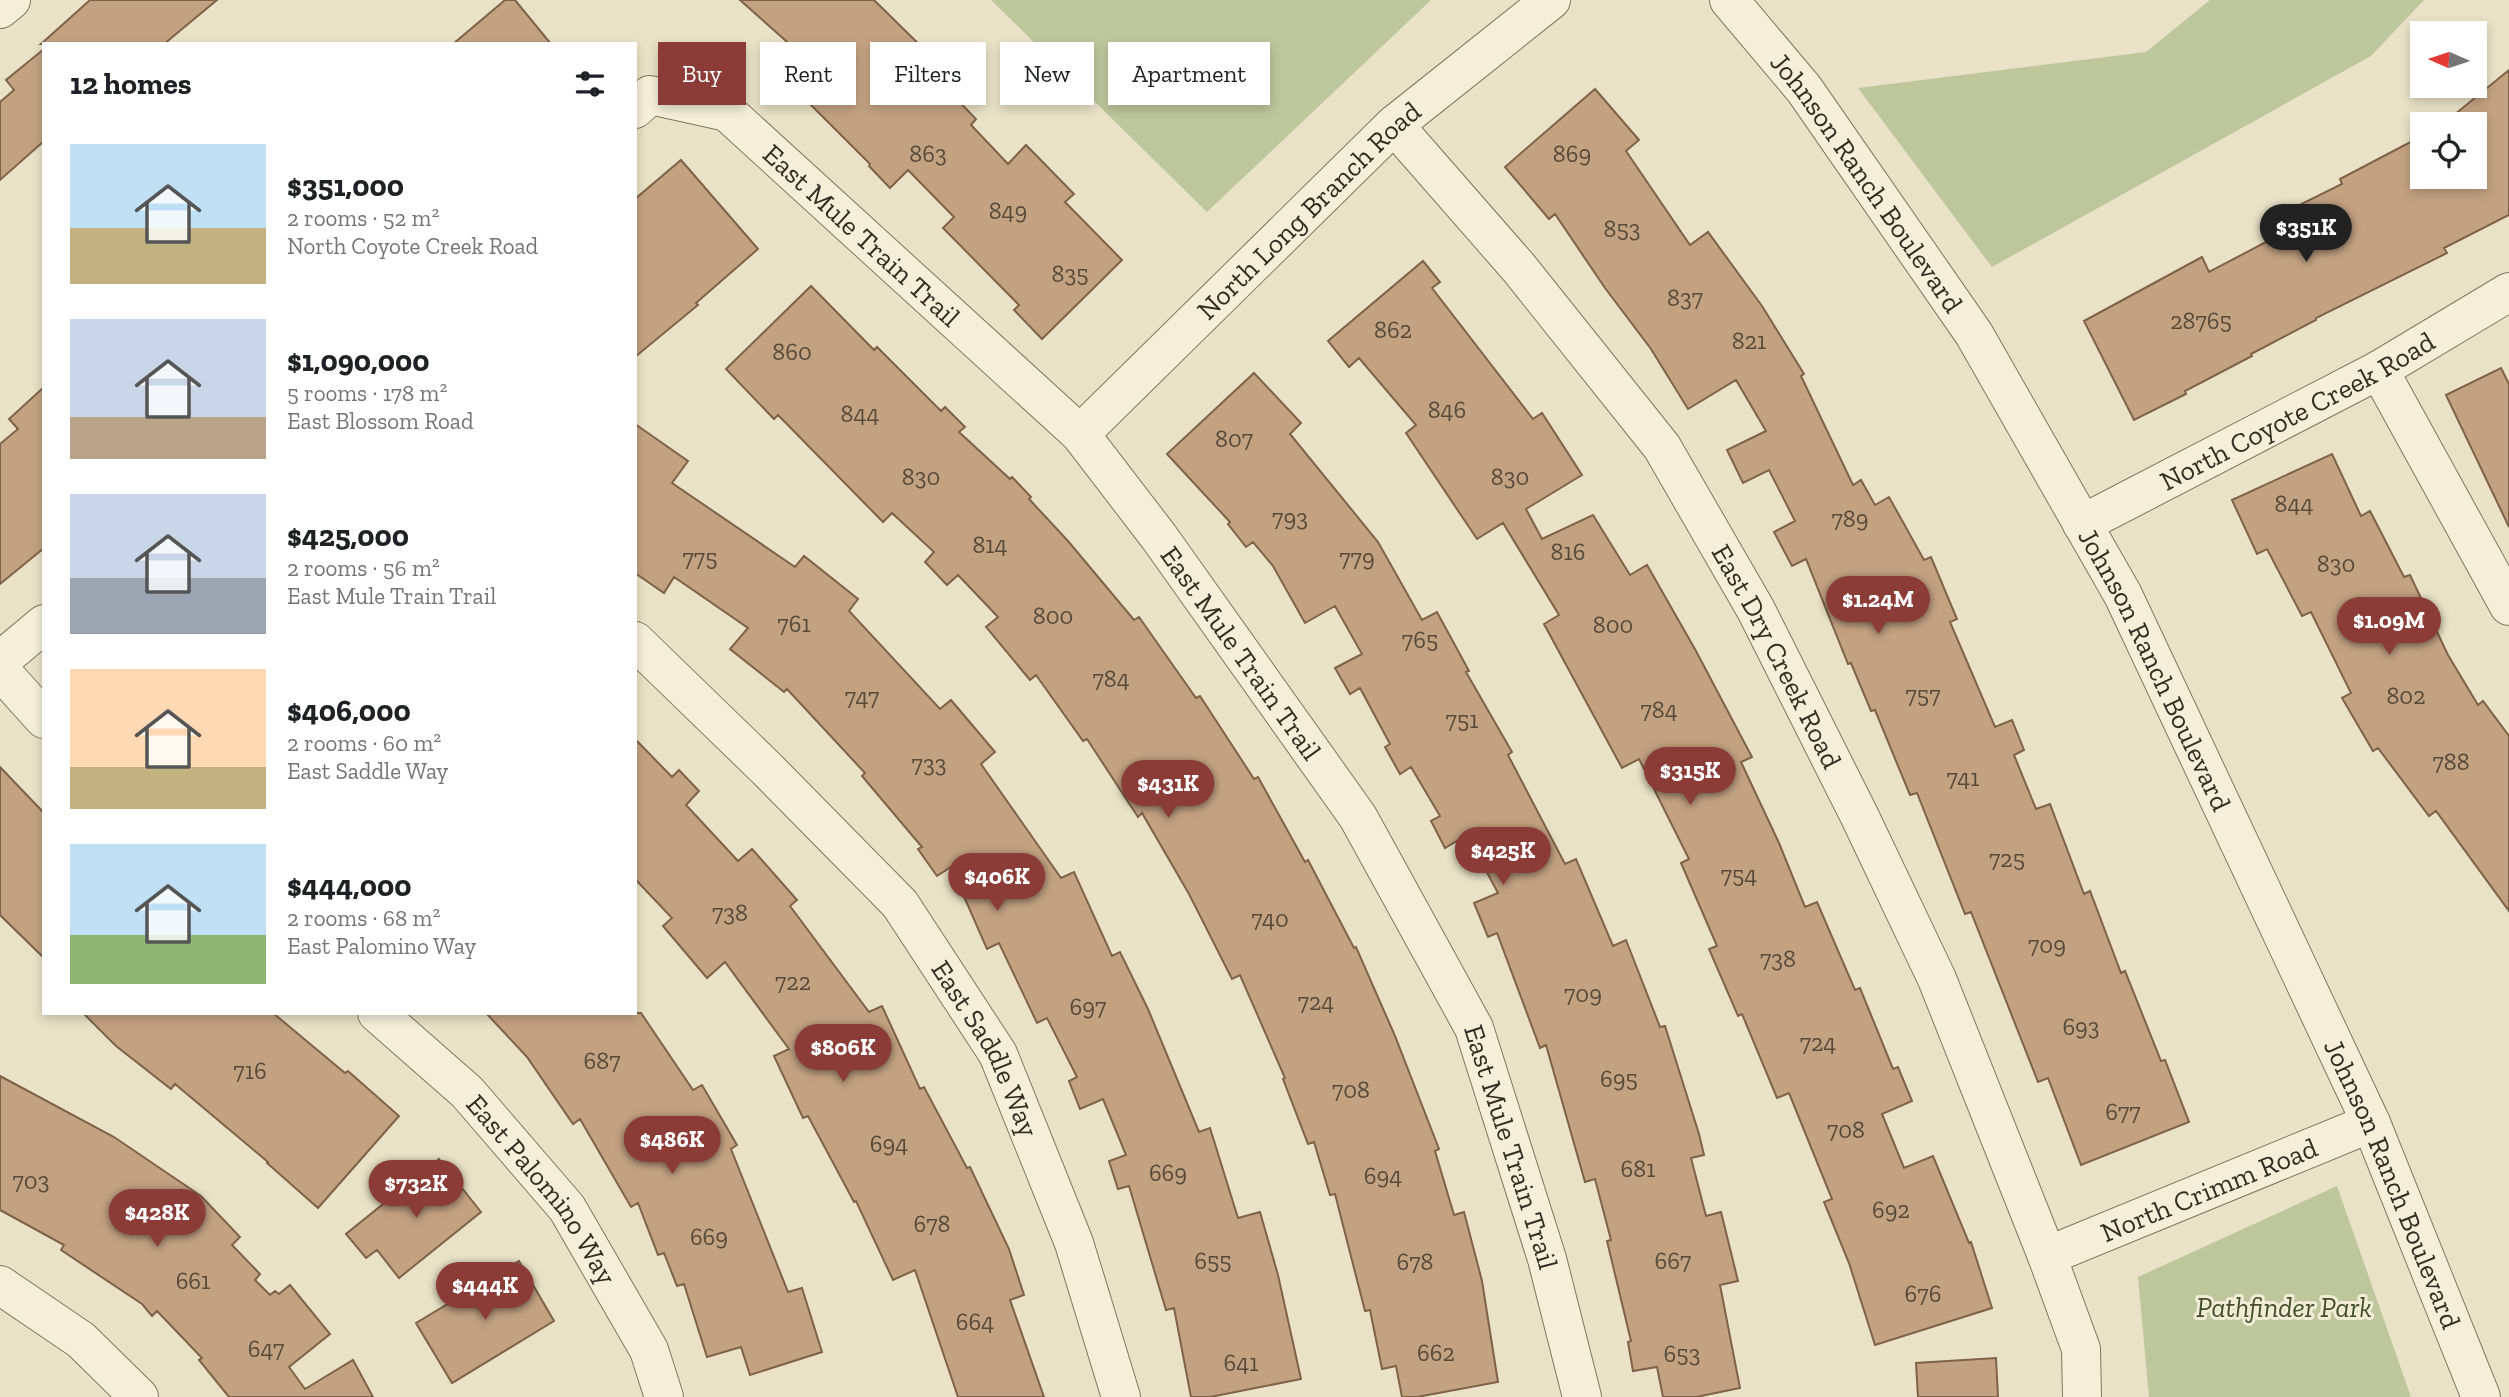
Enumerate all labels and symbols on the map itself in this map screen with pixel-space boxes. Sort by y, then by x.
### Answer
north arrow [2410,21,2487,98]
street label: Johnson Ranch Boulevard [1763,46,1970,319]
street label: North Long Branch Road [1190,94,1427,327]
street label: East Mule Train Trail [756,137,967,334]
house number: 863 [909,139,947,168]
house number: 869 [1553,139,1591,168]
house number: 849 [989,196,1027,225]
pin: $351K [2257,204,2355,264]
house number: 853 [1604,214,1640,243]
house number: 835 [1052,259,1088,288]
house number: 837 [1667,283,1703,312]
house number: 28765 [2170,306,2232,335]
house number: 862 [1374,315,1412,344]
street label: North Coyote Creek Road [2155,325,2440,498]
house number: 821 [1732,326,1766,355]
house number: 860 [772,337,812,366]
house number: 846 [1428,395,1466,424]
house number: 844 [841,399,879,428]
house number: 807 [1215,424,1253,453]
house number: 830 [902,462,940,491]
house number: 830 [1491,462,1529,491]
house number: 844 [2275,489,2313,518]
house number: 793 [1272,503,1308,532]
house number: 789 [1832,504,1868,533]
street label: Johnson Ranch Boulevard [2071,522,2238,816]
house number: 814 [972,530,1008,559]
house number: 816 [1551,537,1585,566]
street label: East Dry Creek Road [1705,539,1849,774]
street label: East Mule Train Trail [1154,540,1328,766]
house number: 775 [683,543,717,572]
house number: 779 [1339,543,1375,572]
house number: 830 [2317,549,2355,578]
pin: $1.24M [1821,576,1935,636]
pin: $1.09M [2332,598,2446,657]
house number: 800 [1033,601,1073,630]
house number: 761 [777,609,811,638]
house number: 800 [1593,610,1633,639]
house number: 765 [1402,625,1438,654]
house number: 784 [1092,664,1130,693]
house number: 757 [1906,680,1940,709]
house number: 802 [2386,681,2426,710]
house number: 747 [845,682,879,711]
house number: 784 [1640,695,1678,724]
house number: 751 [1446,705,1478,734]
house number: 788 [2432,747,2470,776]
pin: $315K [1641,748,1739,807]
house number: 733 [912,749,946,778]
pin: $431K [1119,760,1217,820]
house number: 741 [1947,763,1979,792]
pin: $425K [1454,828,1552,887]
house number: 725 [1989,844,2025,873]
pin: $406K [948,853,1046,913]
house number: 754 [1721,860,1757,889]
house number: 738 [712,898,748,927]
house number: 740 [1251,904,1289,933]
house number: 709 [2028,930,2066,959]
house number: 738 [1760,944,1796,973]
street label: East Saddle Way [924,954,1046,1142]
house number: 722 [775,967,811,996]
house number: 709 [1564,979,1602,1008]
house number: 724 [1298,987,1334,1016]
house number: 697 [1070,992,1106,1021]
house number: 693 [2062,1012,2100,1041]
street label: East Mule Train Trail [1457,1021,1565,1273]
pin: $806K [794,1024,892,1084]
house number: 724 [1800,1028,1836,1057]
street label: Johnson Ranch Boulevard [2317,1034,2468,1333]
house number: 687 [584,1046,620,1075]
house number: 716 [233,1056,267,1085]
house number: 695 [1600,1064,1638,1093]
house number: 708 [1332,1075,1370,1104]
street label: East Palomino Way [459,1088,624,1291]
house number: 677 [2105,1097,2141,1126]
house number: 708 [1827,1115,1865,1144]
pin: $486K [623,1116,721,1176]
house number: 694 [870,1129,908,1158]
street label: North Crimm Road [2096,1131,2322,1249]
house number: 681 [1621,1154,1655,1183]
house number: 669 [1149,1158,1187,1187]
pin: $732K [367,1160,465,1220]
house number: 694 [1364,1161,1402,1190]
house number: 703 [13,1166,49,1195]
pin: $428K [108,1190,206,1249]
house number: 692 [1872,1195,1910,1224]
house number: 678 [914,1209,950,1238]
house number: 669 [690,1222,728,1251]
house number: 655 [1194,1246,1232,1275]
house number: 667 [1655,1246,1691,1275]
house number: 678 [1397,1247,1433,1276]
pin: $444K [436,1262,534,1322]
house number: 661 [176,1266,210,1295]
house number: 676 [1905,1279,1941,1308]
park label: Pathfinder Park [2196,1291,2372,1324]
house number: 664 [956,1307,994,1336]
house number: 647 [248,1334,284,1363]
house number: 662 [1417,1338,1455,1367]
house number: 653 [1664,1339,1700,1368]
house number: 641 [1224,1348,1258,1377]

